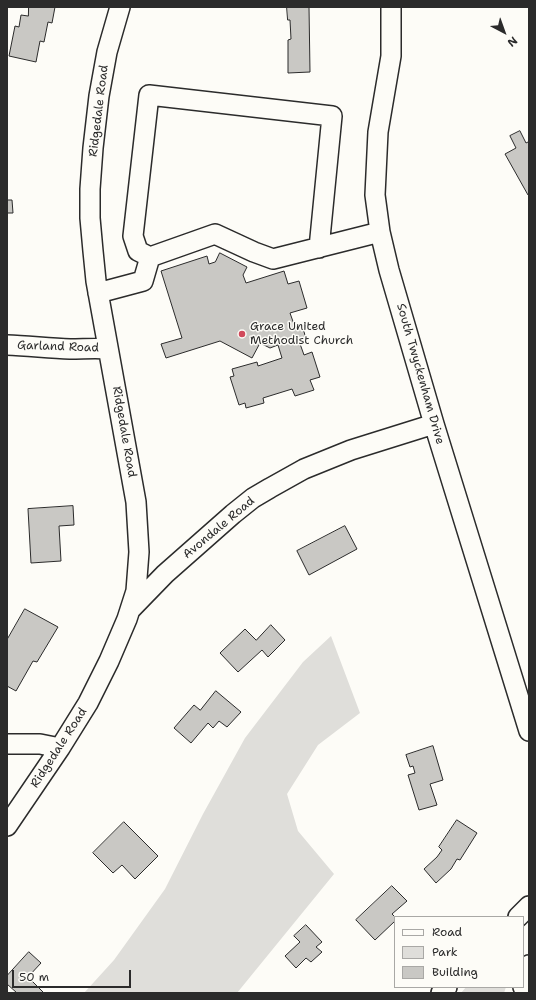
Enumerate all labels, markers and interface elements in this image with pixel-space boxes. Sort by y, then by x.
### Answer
north arrow [484,12,524,52]
text: N [504,33,520,50]
street label: Ridgedale Road [86,64,112,158]
street label: South Twyckenham Drive [393,302,447,446]
place label: Grace United Methodist Church [250,320,353,348]
marker: Grace United Methodist Church [237,329,247,339]
street label: Garland Road [17,338,99,356]
street label: Ridgedale Road [109,385,139,479]
street label: Avondale Road [180,494,258,562]
street label: Ridgedale Road [28,705,90,791]
legend [394,916,524,988]
text: Road [432,924,462,940]
text: Park [432,944,458,960]
scale bar [14,962,133,988]
text: Building [432,964,478,980]
text: 50 m [19,969,49,985]

